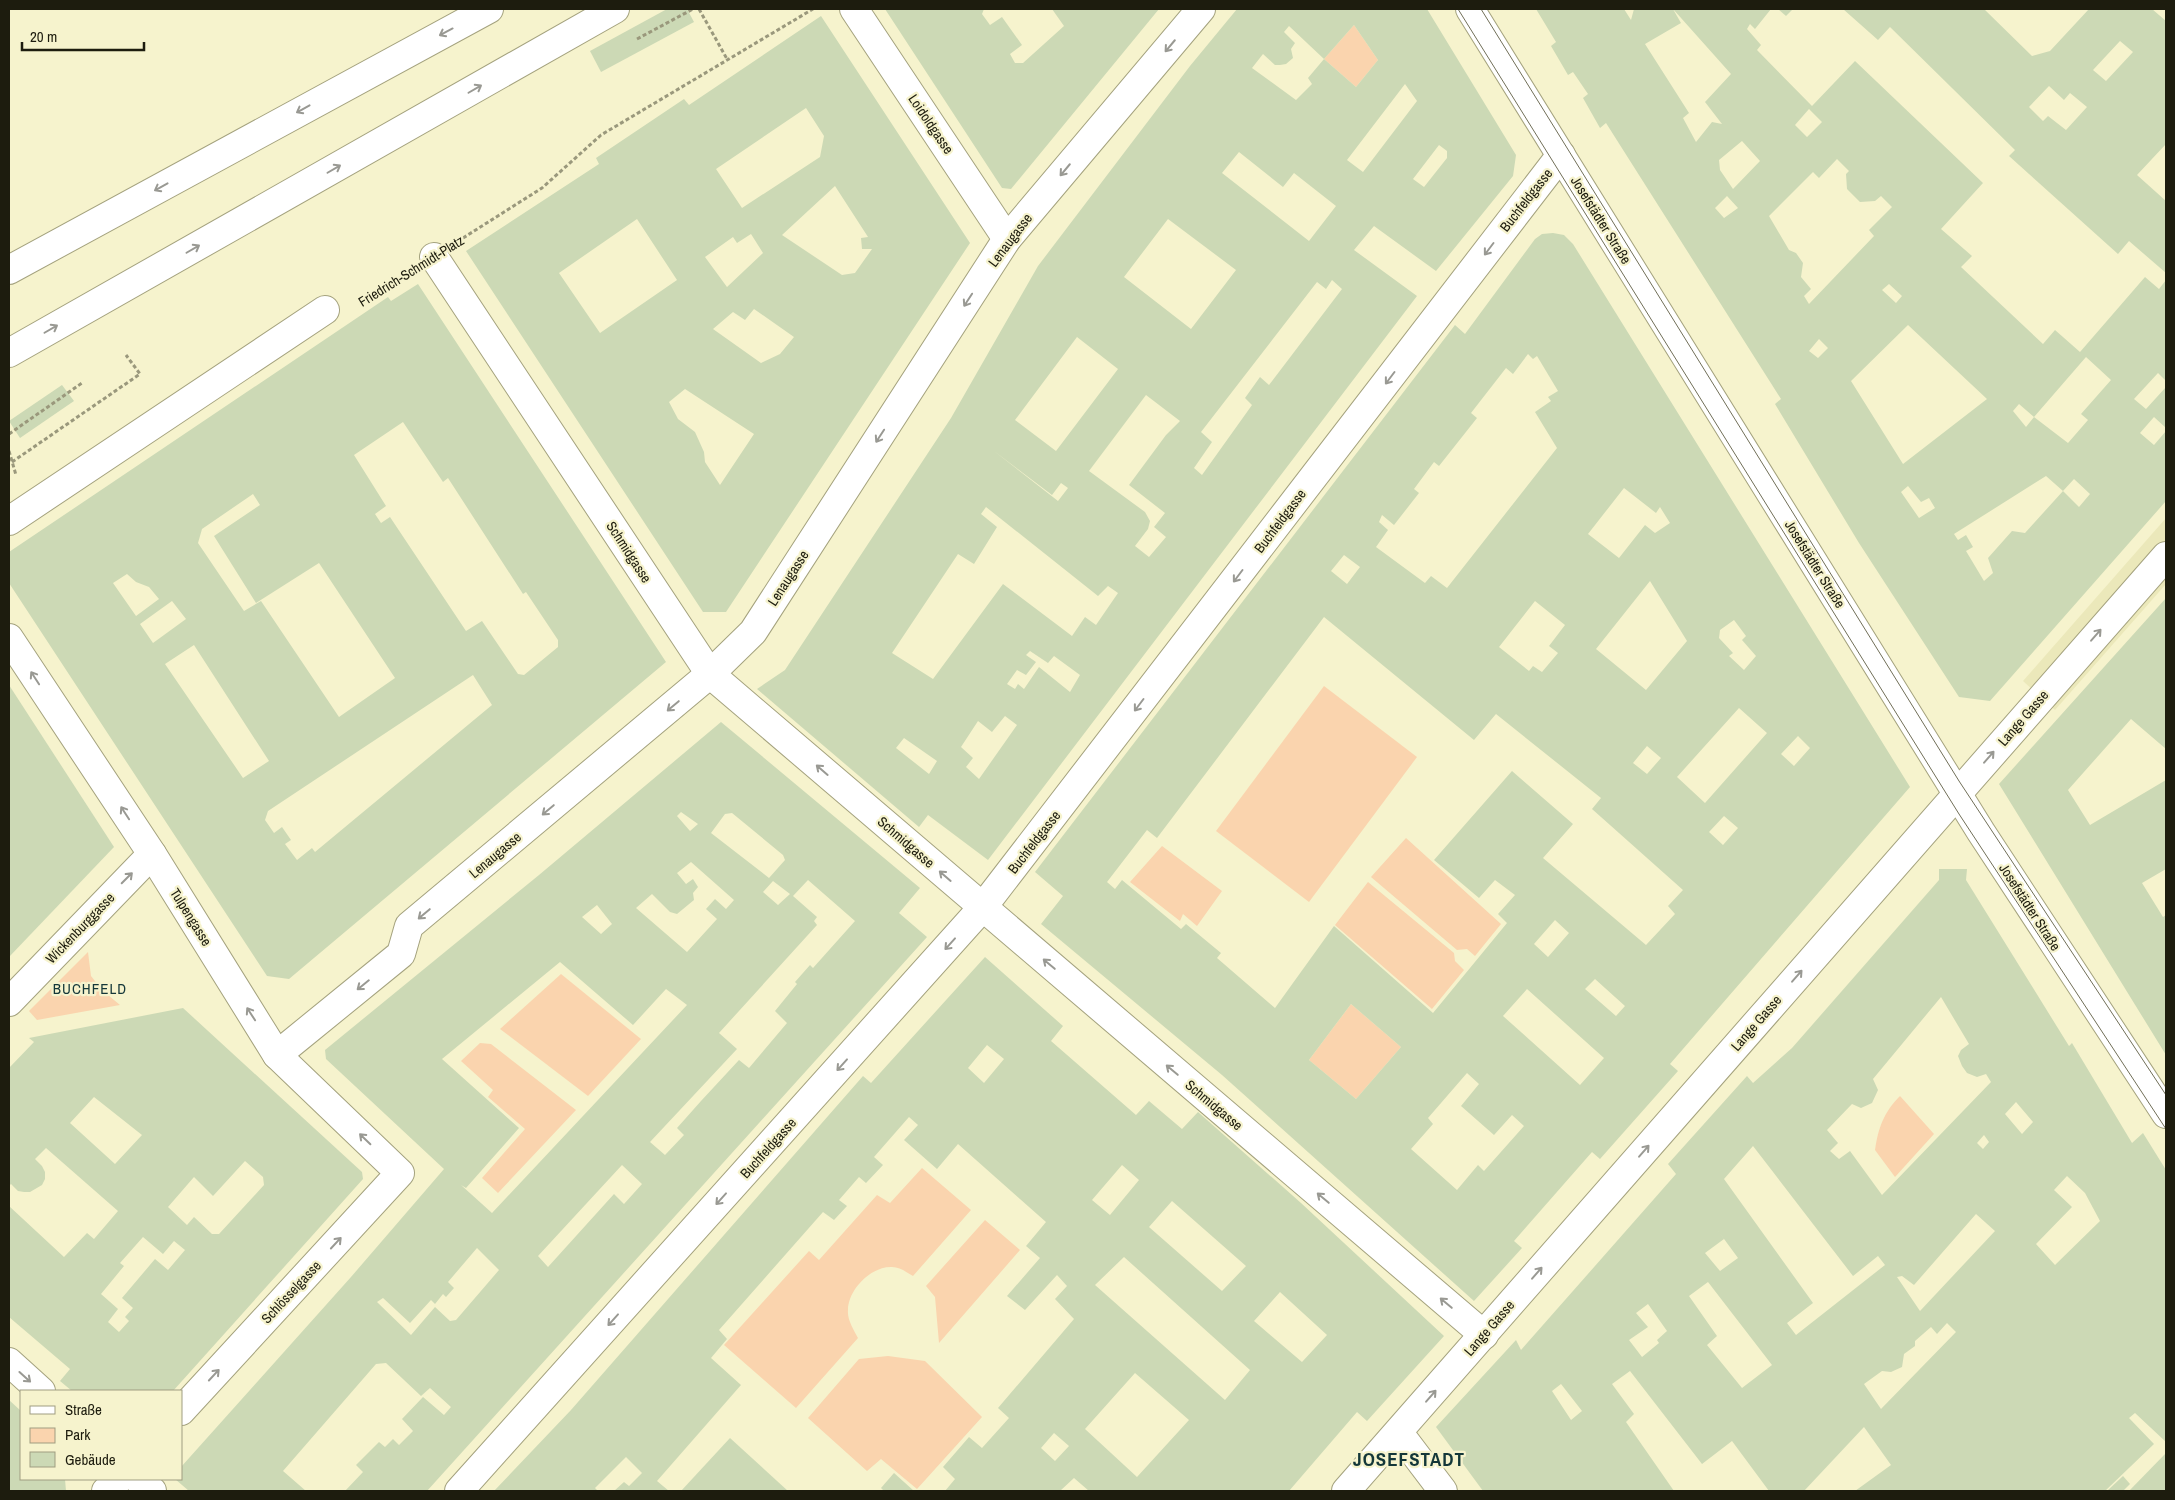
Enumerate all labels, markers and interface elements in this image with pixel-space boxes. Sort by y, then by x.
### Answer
scale bar [22,20,145,52]
text: 20 m [30,26,57,47]
one-way arrow [439,28,454,37]
one-way arrow [1165,39,1176,52]
one-way arrow [468,84,483,94]
street label: Loidoldgasse [904,91,958,157]
one-way arrow [296,105,311,114]
one-way arrow [326,164,341,173]
one-way arrow [1060,164,1071,177]
street label: Buchfeldgasse [1496,165,1556,235]
street label: Josefstädter Straße [1567,173,1635,267]
one-way arrow [153,182,168,192]
street label: Lenaugasse [984,210,1036,270]
street label: Friedrich-Schmidt-Platz [355,231,467,311]
one-way arrow [1483,242,1494,255]
one-way arrow [185,244,200,254]
one-way arrow [963,293,973,307]
one-way arrow [44,324,59,334]
one-way arrow [1384,371,1395,384]
one-way arrow [874,429,884,443]
street label: Buchfeldgasse [1250,486,1310,556]
street label: Josefstädter Straße [1781,517,1849,611]
street label: Schmidgasse [603,518,655,586]
street label: Lenaugasse [763,547,813,609]
one-way arrow [1232,569,1243,582]
one-way arrow [2091,628,2102,641]
one-way arrow [30,671,40,685]
street label: Lange Gasse [1994,686,2052,750]
one-way arrow [1134,698,1144,712]
one-way arrow [666,700,679,711]
one-way arrow [1983,750,1995,763]
one-way arrow [816,765,829,776]
one-way arrow [542,804,555,815]
one-way arrow [120,807,130,821]
street label: Buchfeldgasse [1004,807,1064,877]
street label: Schmidgasse [874,812,938,872]
street label: Lenaugasse [465,828,525,882]
street label: Josefstädter Straße [1995,860,2065,954]
one-way arrow [939,870,952,882]
one-way arrow [121,873,133,885]
street label: Tulpengasse [166,885,216,949]
street label: Wickenburggasse [42,889,118,967]
one-way arrow [417,909,430,920]
one-way arrow [944,938,956,951]
one-way arrow [1042,958,1055,970]
one-way arrow [1792,970,1803,983]
district label: BUCHFELD [53,978,127,999]
one-way arrow [357,979,370,990]
street label: Lange Gasse [1727,991,1785,1055]
one-way arrow [246,1007,256,1021]
one-way arrow [836,1059,847,1072]
one-way arrow [1166,1064,1179,1075]
street label: Schmidgasse [1182,1076,1246,1134]
street label: Buchfeldgasse [736,1114,800,1182]
one-way arrow [359,1133,371,1145]
one-way arrow [1638,1145,1649,1158]
one-way arrow [1316,1192,1329,1203]
one-way arrow [716,1193,727,1206]
one-way arrow [330,1236,342,1249]
street label: Schlösselgasse [257,1257,325,1327]
one-way arrow [1531,1267,1543,1280]
street label: Lange Gasse [1460,1296,1518,1360]
one-way arrow [1440,1297,1453,1309]
one-way arrow [607,1314,619,1327]
one-way arrow [208,1369,220,1382]
one-way arrow [19,1371,32,1382]
legend [20,1390,182,1480]
one-way arrow [1425,1390,1436,1403]
text: Straße [65,1399,102,1420]
text: Park [65,1424,91,1445]
district label: JOSEFSTADT [1353,1446,1465,1472]
text: Gebäude [65,1449,116,1470]

